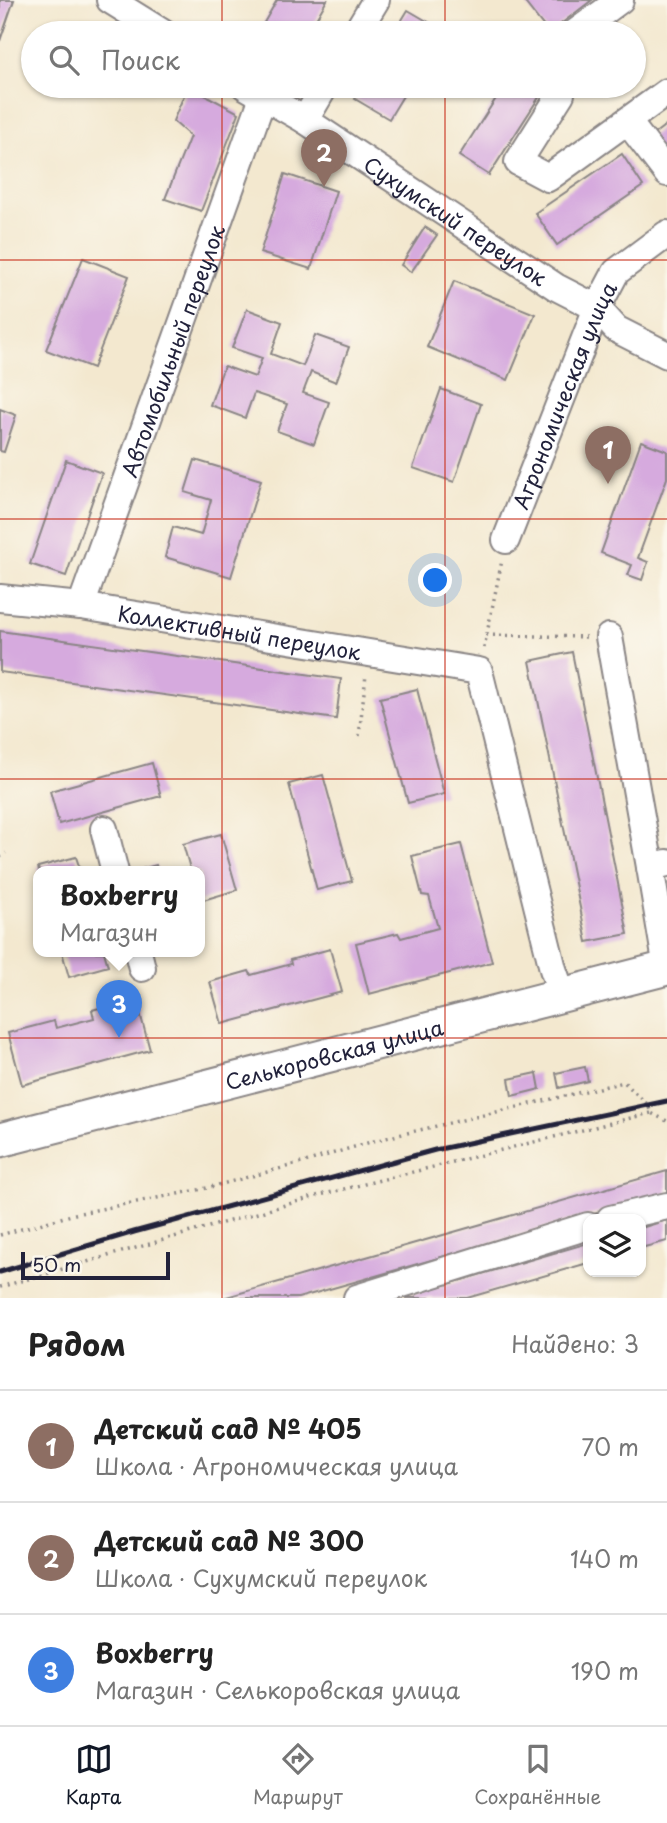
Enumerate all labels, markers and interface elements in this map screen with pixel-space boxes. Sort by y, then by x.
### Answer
search box [21,21,646,98]
text: Поиск [101,40,180,79]
icon: search [45,41,83,79]
pin: 2 [301,129,347,187]
street label: Сухумский переулок [358,148,554,293]
street label: Автомобильный переулок [112,220,232,481]
street label: Агрономическая улица [504,275,625,513]
pin: 1 [585,426,631,484]
your location [418,563,452,597]
street label: Коллективный переулок [116,596,364,668]
popup [33,866,205,957]
text: Boxberry [60,875,178,914]
text: Магазин [60,914,158,949]
pin: 3 [96,980,142,1038]
street label: Селькоровская улица [222,1010,447,1097]
map controls [583,1214,646,1277]
button: layers [583,1214,646,1277]
scale bar [21,1249,170,1281]
text: 50 m [32,1250,81,1278]
text: Рядом [28,1321,126,1366]
text: Найдено: 3 [511,1326,639,1361]
text: Детский сад № 405 [95,1409,362,1448]
text: 1 [46,1429,57,1464]
text: 70 m [581,1429,639,1464]
text: Школа · Агрономическая улица [95,1448,458,1483]
text: Детский сад № 300 [95,1521,364,1560]
text: 2 [43,1541,59,1576]
text: 140 m [570,1541,639,1576]
text: Школа · Сухумский переулок [95,1560,427,1595]
text: Boxberry [95,1633,214,1672]
text: 3 [43,1653,59,1688]
text: 190 m [571,1653,639,1688]
text: Магазин · Селькоровская улица [95,1672,460,1707]
tab: Карта [66,1740,122,1810]
tab: Маршрут [253,1740,343,1810]
tab: Сохранённые [474,1740,601,1810]

